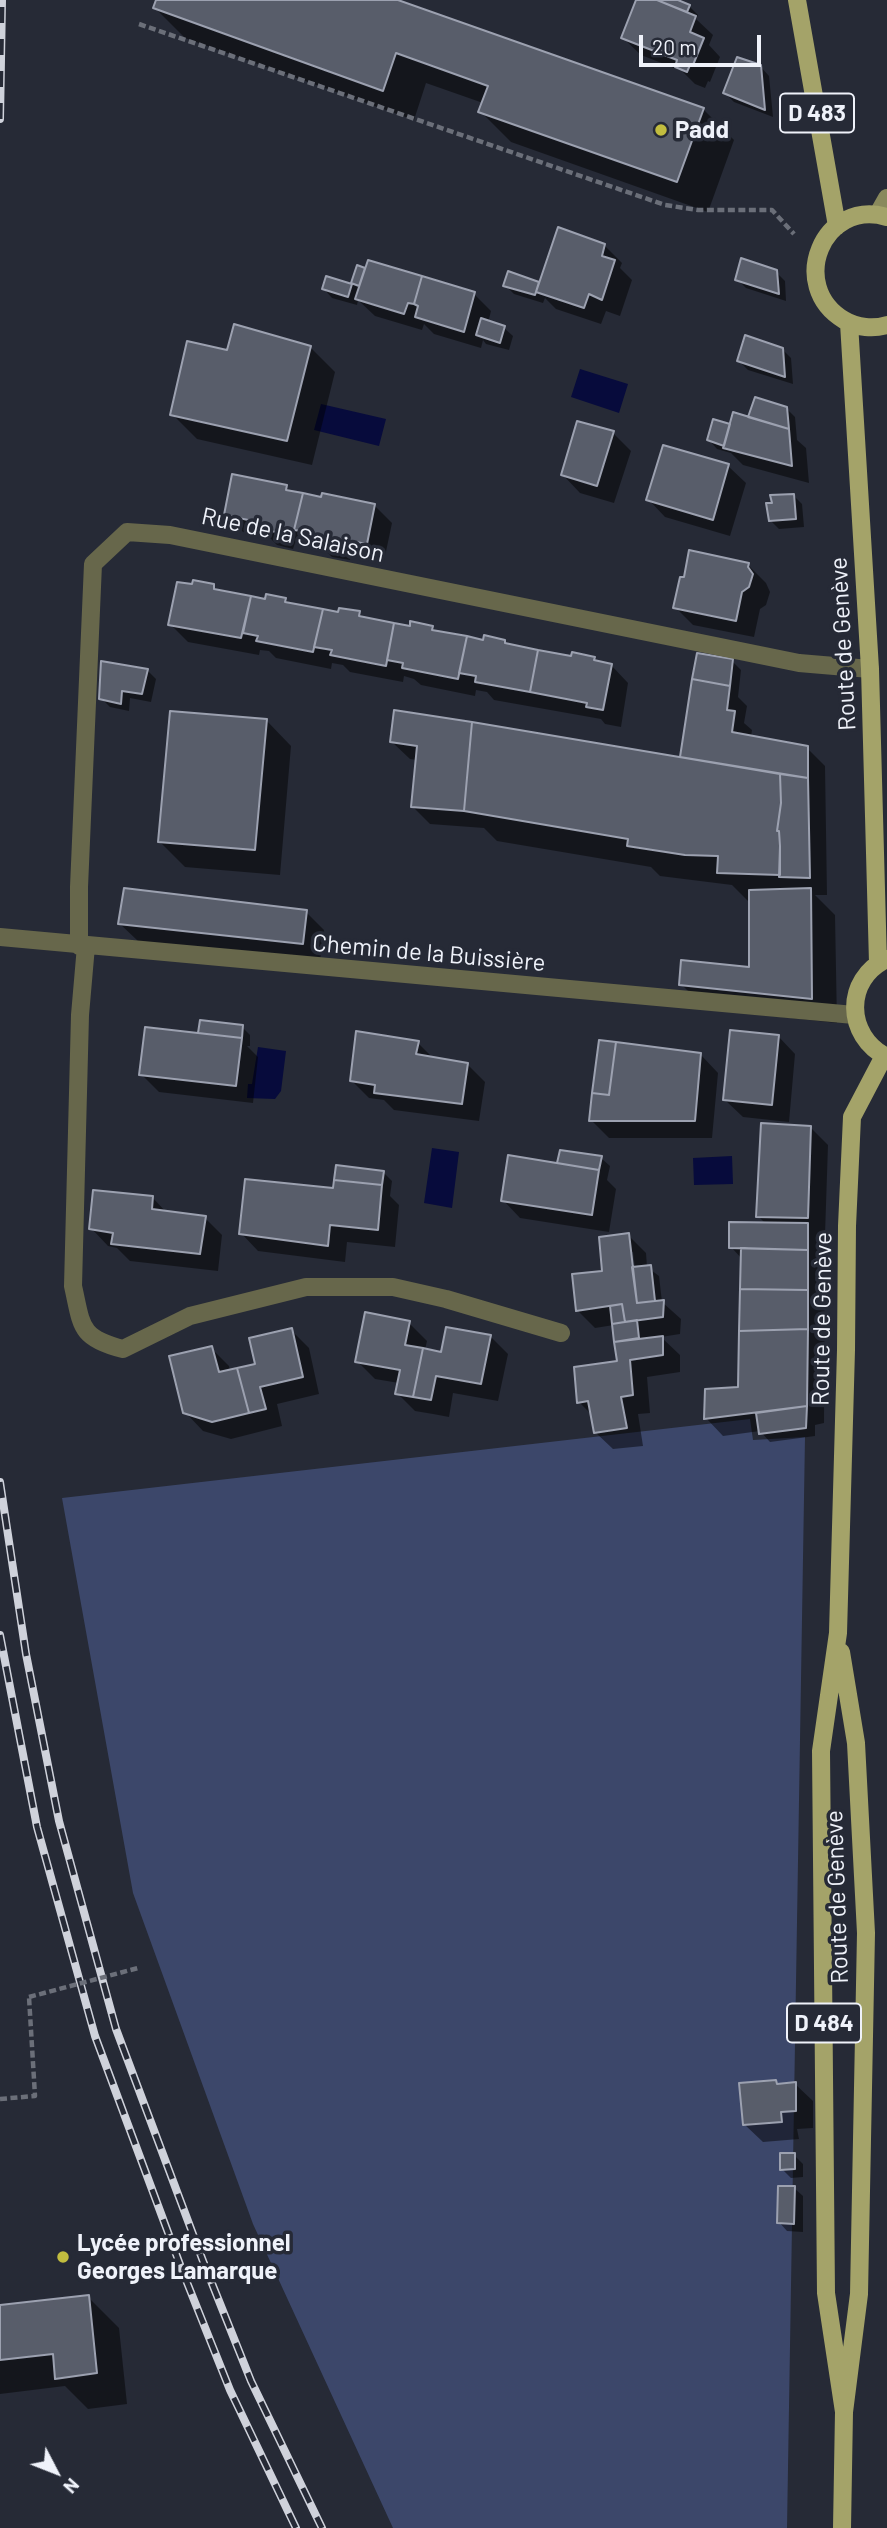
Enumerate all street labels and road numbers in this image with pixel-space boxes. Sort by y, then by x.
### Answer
road number: D 483 [780,94,854,132]
street label: Rue de la Salaison [199,502,387,568]
street label: Route de Genève [824,556,862,732]
street label: Chemin de la Buissière [311,928,547,978]
street label: Route de Genève [806,1232,838,1406]
street label: Route de Genève [820,1810,854,1984]
road number: D 484 [787,2004,861,2042]

